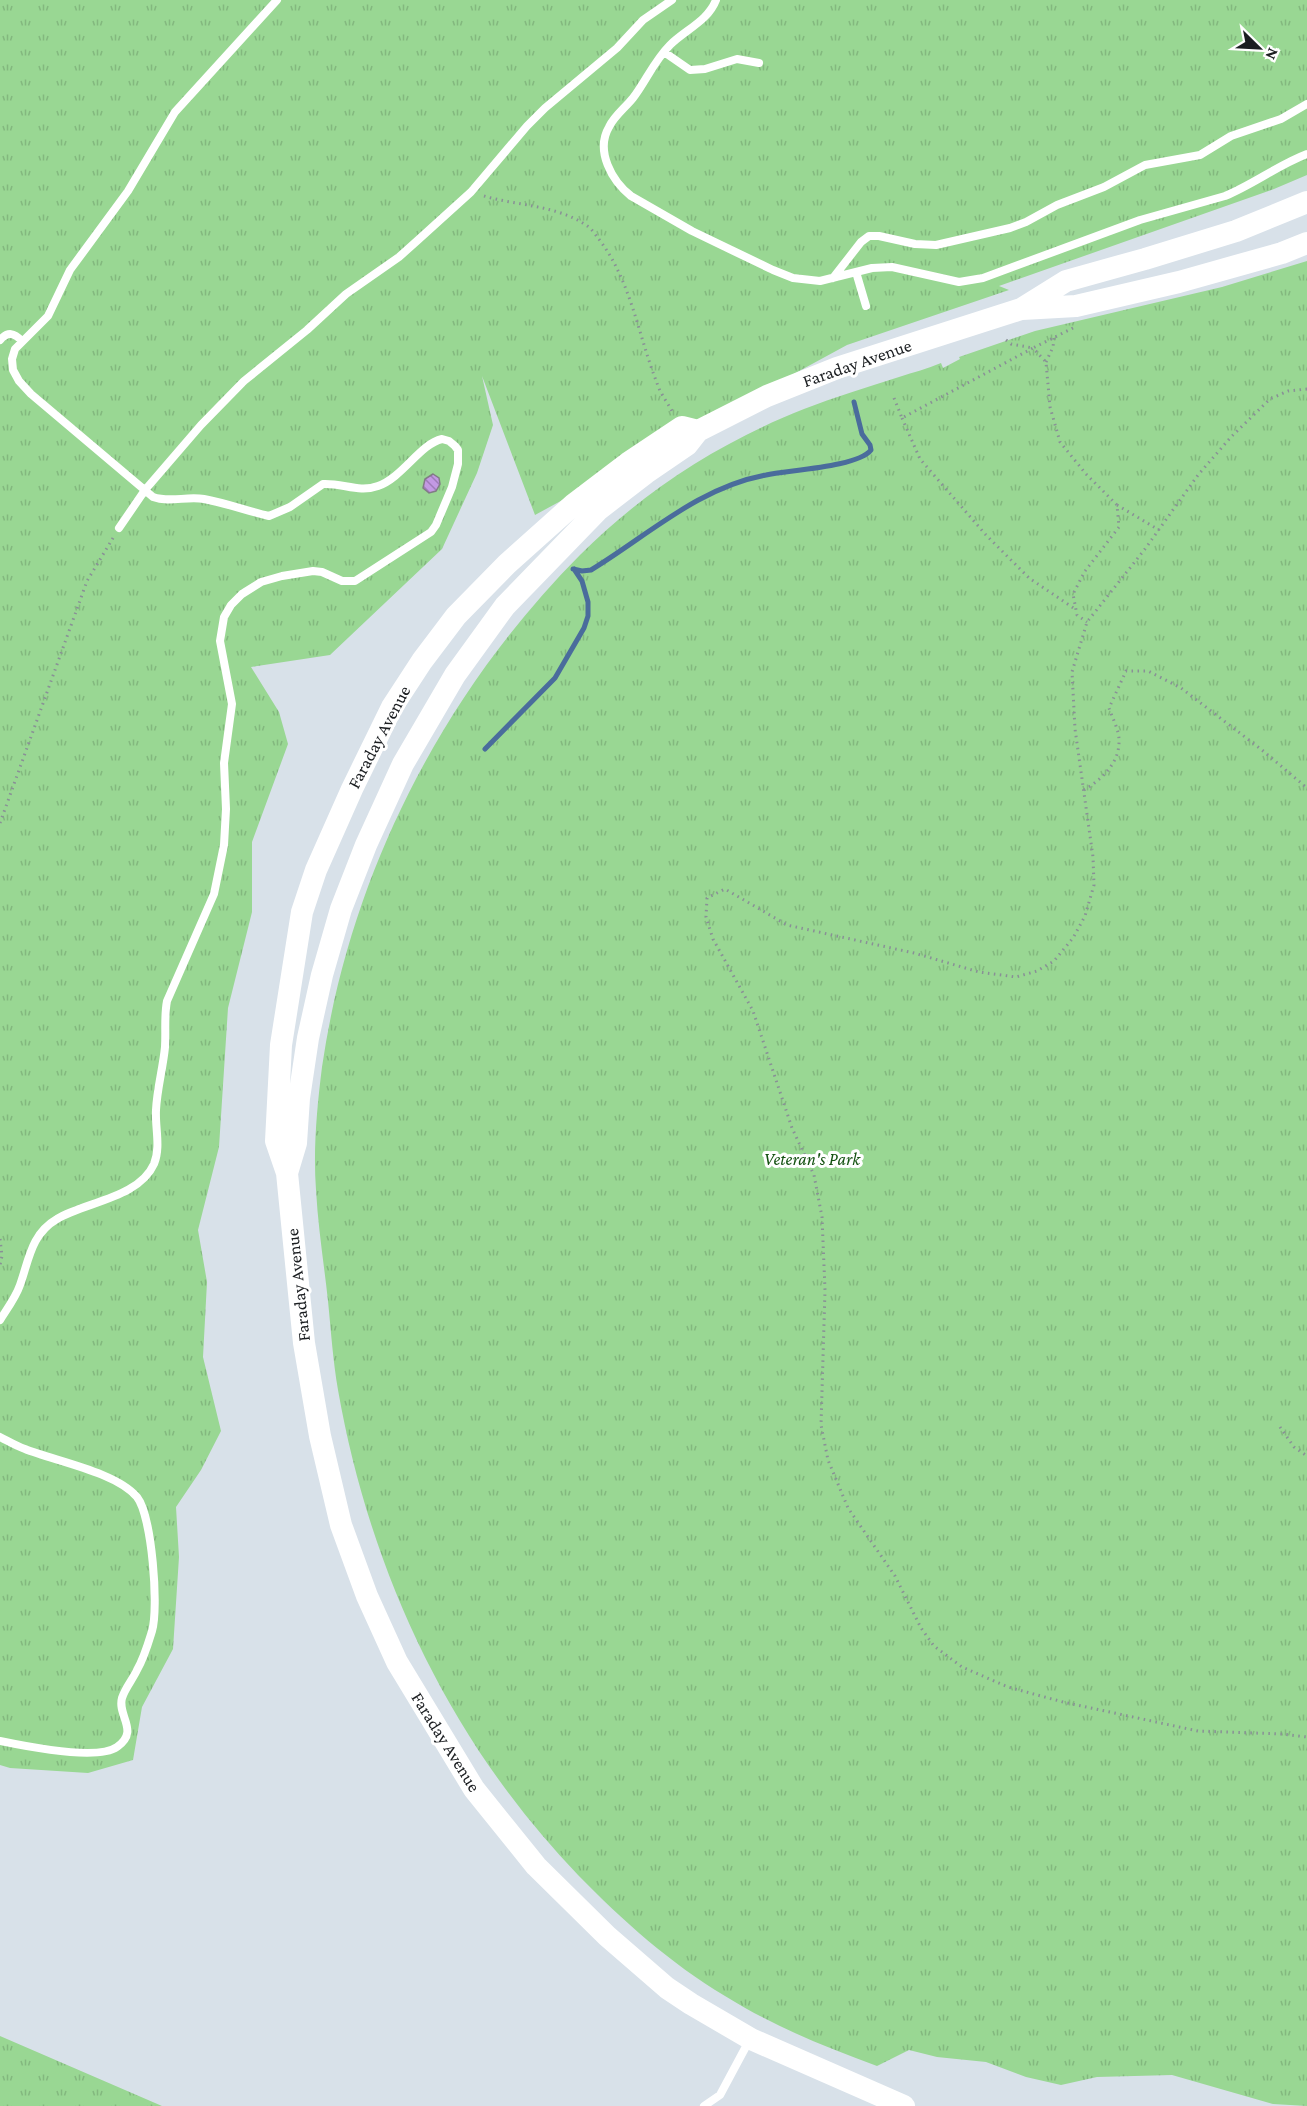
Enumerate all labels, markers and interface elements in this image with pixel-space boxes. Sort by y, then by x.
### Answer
north arrow [1229,18,1289,78]
text: N [1262,45,1282,62]
street label: Faraday Avenue [800,335,914,391]
street label: Faraday Avenue [344,682,415,792]
park label: Veteran's Park [764,1149,861,1169]
street label: Faraday Avenue [282,1227,314,1343]
street label: Faraday Avenue [407,1689,485,1796]

